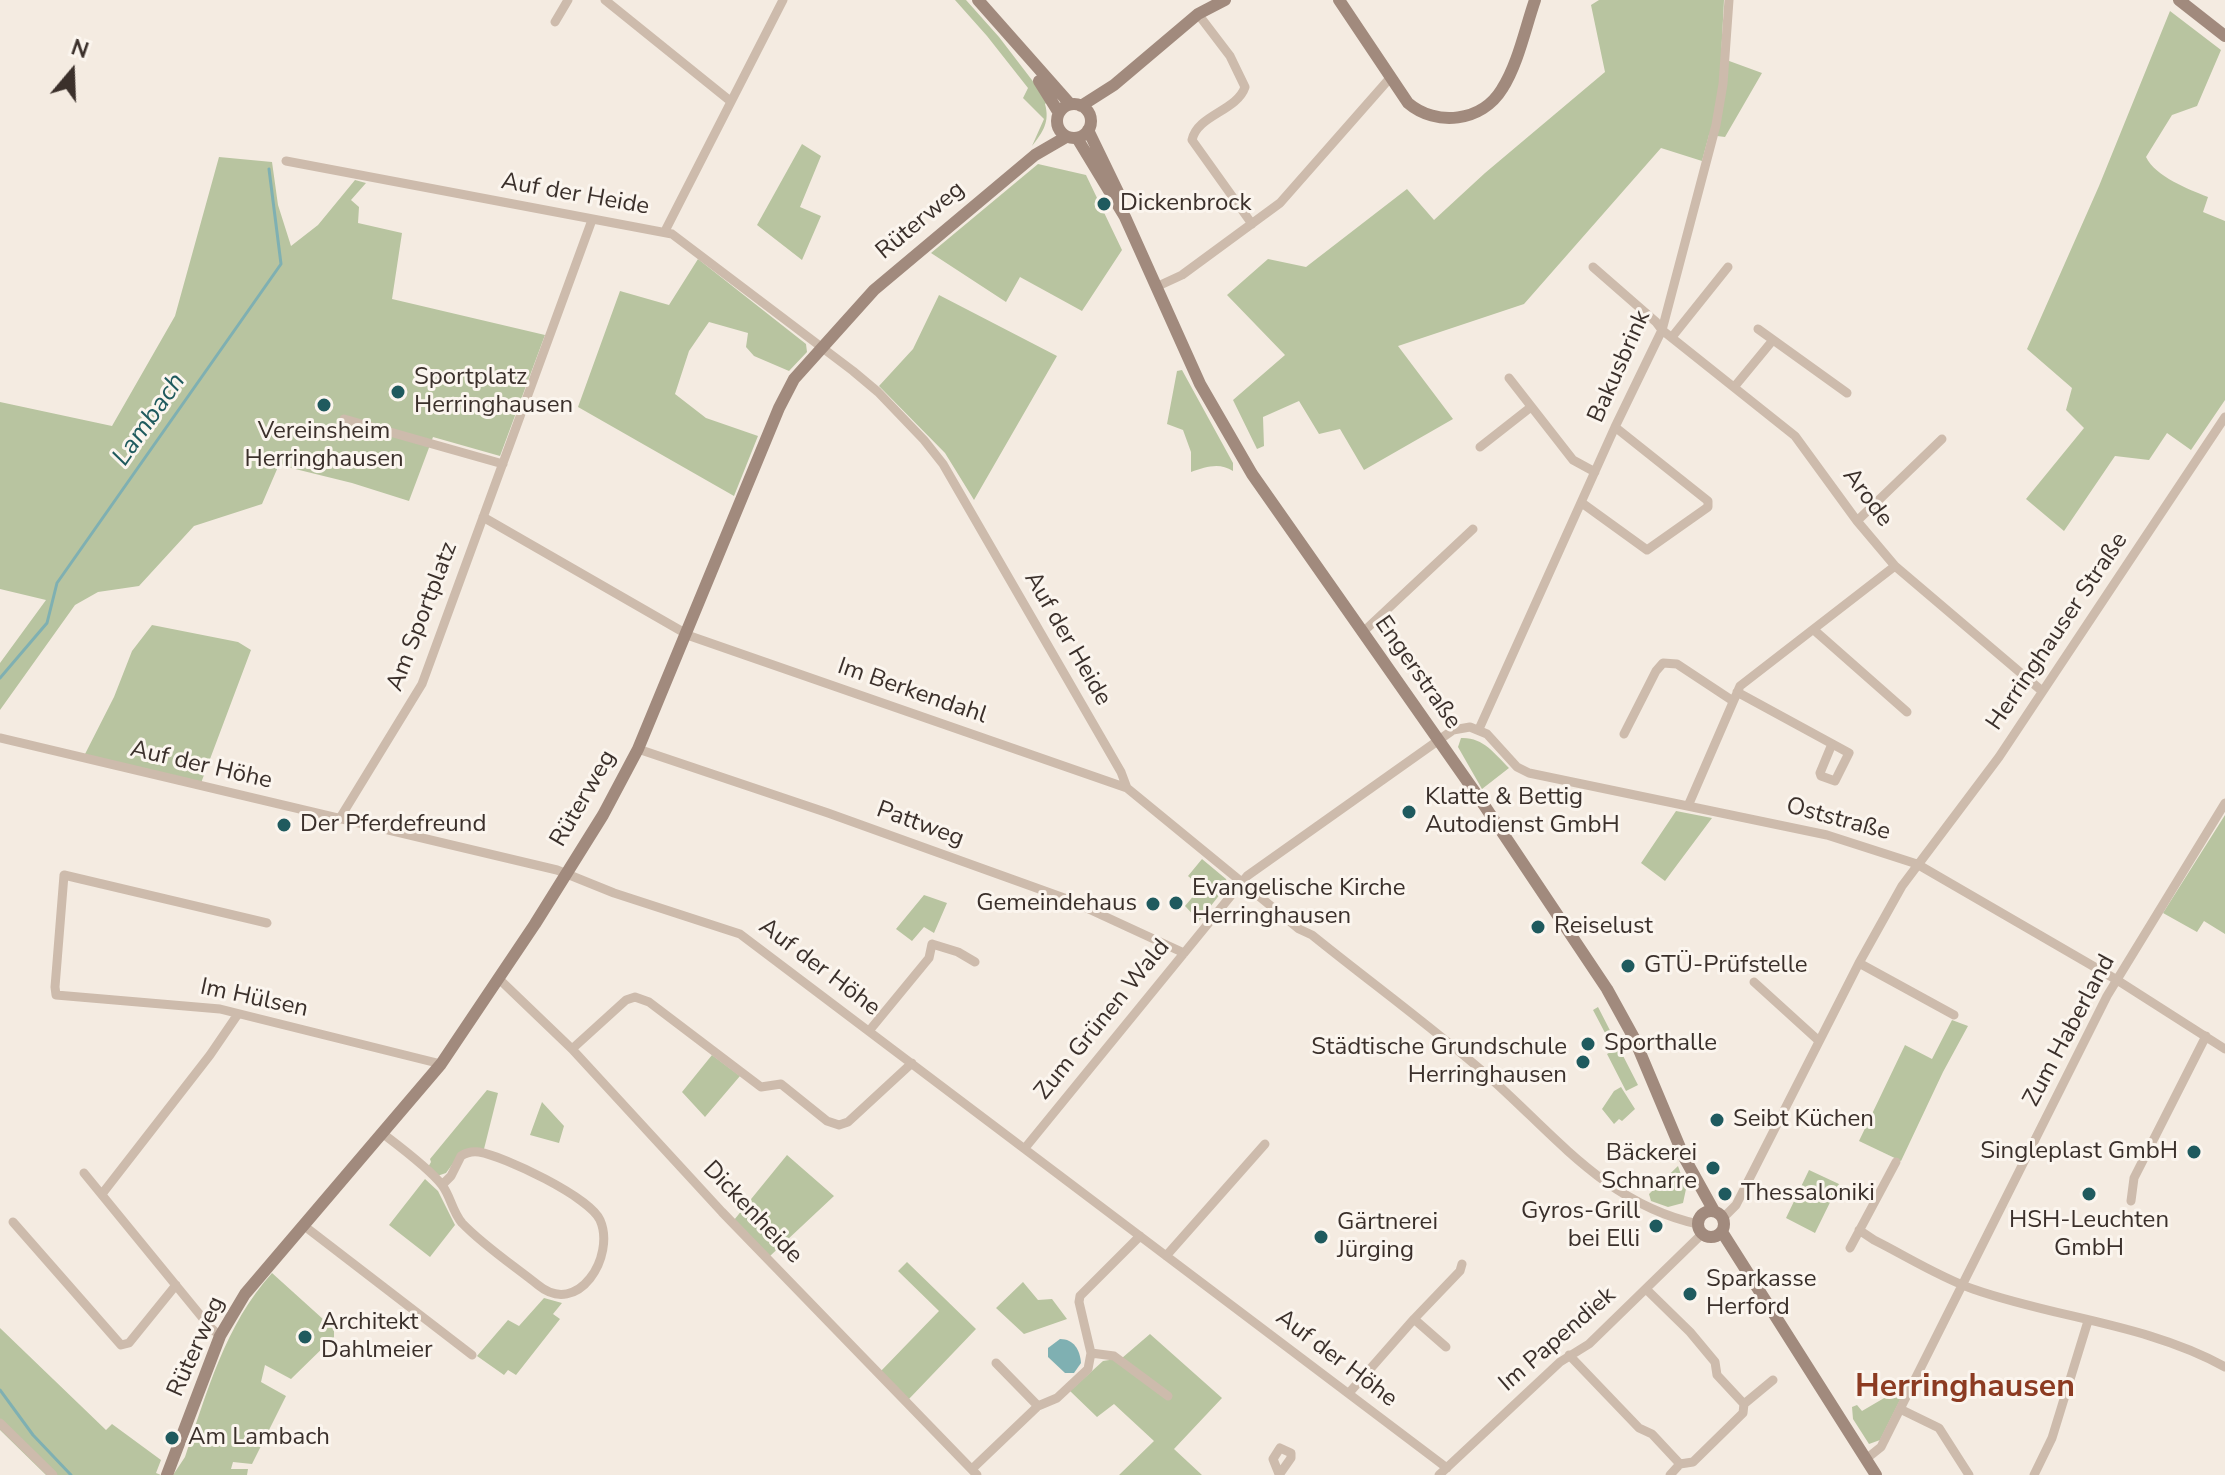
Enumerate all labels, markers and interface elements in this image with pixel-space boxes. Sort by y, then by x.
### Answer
north arrow [32,32,112,112]
text: N [67,32,92,66]
street label: Auf der Heide [499,168,651,222]
street label: Rüterweg [871,176,971,266]
place label: Dickenbrock [1120,190,1251,218]
marker: Dickenbrock [1095,195,1113,213]
street label: Bakusbrink [1582,306,1658,428]
place label: Sportplatz Herringhausen [414,364,573,420]
water label: Lambach [107,368,193,472]
marker: Sportplatz Herringhausen [389,383,407,401]
marker: Vereinsheim Herringhausen [315,396,333,414]
place label: Vereinsheim Herringhausen [244,418,404,474]
street label: Arode [1836,463,1898,533]
street label: Herringhauser Straße [1981,528,2135,736]
street label: Am Sportplatz [381,538,465,696]
street label: Auf der Heide [1017,567,1117,711]
street label: Engerstraße [1367,611,1467,735]
street label: Im Berkendahl [834,653,990,731]
street label: Auf der Höhe [127,736,275,796]
street label: Rüterweg [545,746,623,852]
place label: Klatte & Bettig Autodienst GmbH [1425,784,1620,840]
street label: Oststraße [1783,792,1893,848]
street label: Pattweg [872,796,968,854]
marker: Klatte & Bettig Autodienst GmbH [1400,803,1418,821]
place label: Der Pferdefreund [300,811,486,839]
marker: Der Pferdefreund [275,816,293,834]
place label: Evangelische Kirche Herringhausen [1192,875,1405,931]
place label: Gemeindehaus [976,890,1137,918]
marker: Evangelische Kirche Herringhausen [1167,894,1185,912]
marker: Gemeindehaus [1144,895,1162,913]
street label: Auf der Höhe [753,913,885,1023]
place label: Reiselust [1554,913,1653,941]
marker: Reiselust [1529,918,1547,936]
street label: Zum Grünen Wald [1029,934,1177,1106]
street label: Zum Haberland [2018,950,2122,1112]
place label: GTÜ-Prüfstelle [1644,952,1807,980]
marker: GTÜ-Prüfstelle [1619,957,1637,975]
street label: Im Hülsen [197,974,311,1024]
place label: Sporthalle [1604,1030,1717,1058]
place label: Städtische Grundschule Herringhausen [1311,1034,1567,1090]
marker: Sporthalle [1579,1035,1597,1053]
marker: Städtische Grundschule Herringhausen [1574,1053,1592,1071]
place label: Seibt Küchen [1733,1106,1874,1134]
marker: Seibt Küchen [1708,1111,1726,1129]
place label: Singleplast GmbH [1980,1138,2178,1166]
place label: Bäckerei Schnarre [1601,1140,1697,1196]
marker: Singleplast GmbH [2185,1143,2203,1161]
street label: Dickenheide [696,1156,808,1270]
marker: Bäckerei Schnarre [1704,1159,1722,1177]
place label: Thessaloniki [1741,1180,1875,1208]
marker: Thessaloniki [1716,1185,1734,1203]
marker: HSH-Leuchten GmbH [2080,1185,2098,1203]
place label: Gyros-Grill bei Elli [1521,1198,1640,1254]
place label: HSH-Leuchten GmbH [2009,1207,2169,1263]
place label: Gärtnerei Jürging [1337,1209,1438,1265]
marker: Gyros-Grill bei Elli [1647,1217,1665,1235]
marker: Gärtnerei Jürging [1312,1228,1330,1246]
place label: Sparkasse Herford [1706,1266,1817,1322]
street label: Im Papendiek [1494,1282,1622,1398]
marker: Sparkasse Herford [1681,1285,1699,1303]
street label: Rüterweg [162,1292,232,1402]
street label: Auf der Höhe [1270,1304,1402,1414]
place label: Architekt Dahlmeier [321,1309,433,1365]
marker: Architekt Dahlmeier [296,1328,314,1346]
district label: Herringhausen [1855,1369,2075,1407]
place label: Am Lambach [188,1424,330,1452]
marker: Am Lambach [163,1429,181,1447]

